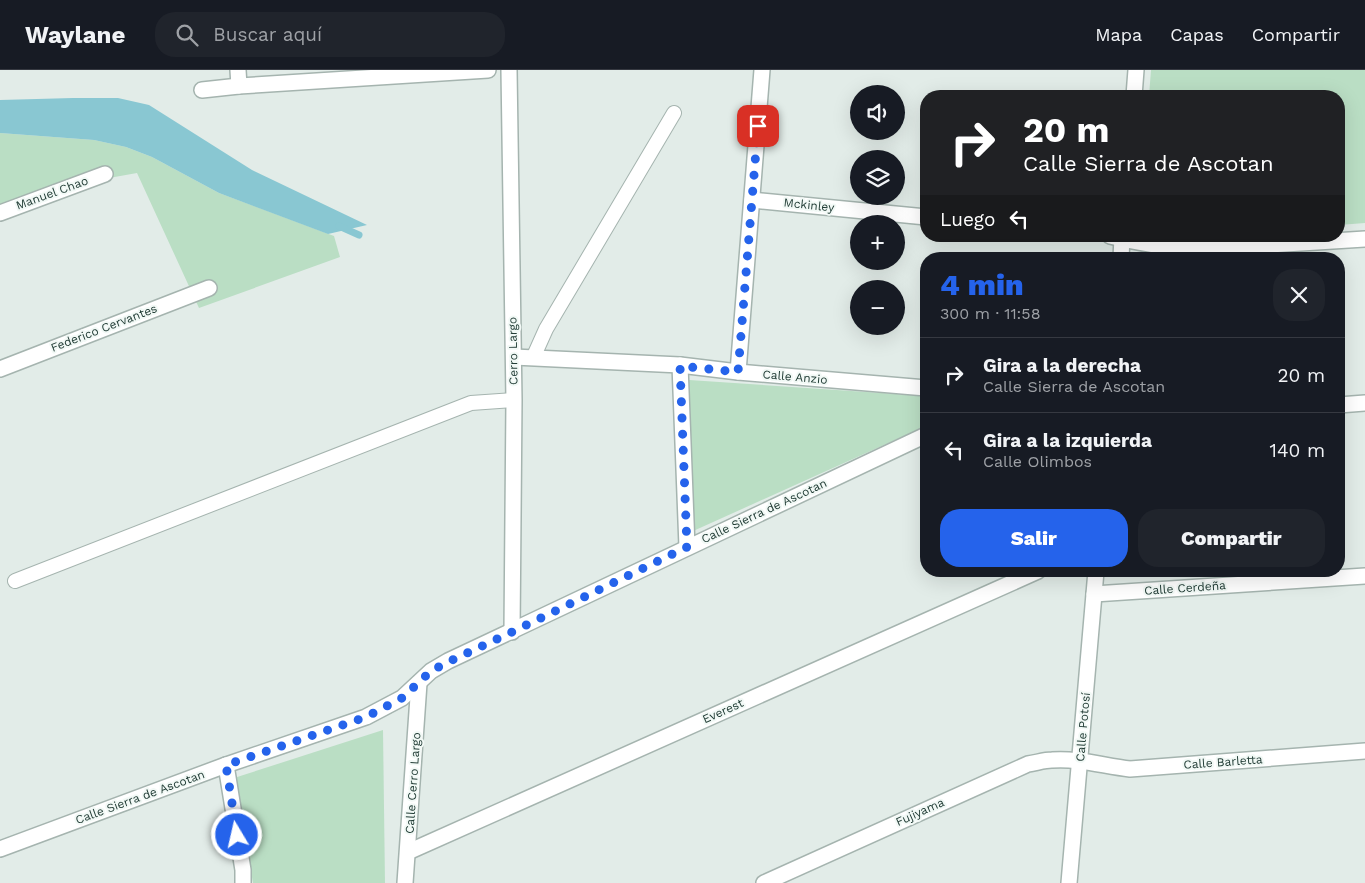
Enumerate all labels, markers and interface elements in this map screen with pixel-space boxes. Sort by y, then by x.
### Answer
search box [155,12,505,57]
text: Waylane [25,21,125,49]
icon: search [173,21,201,49]
text: Buscar aquí [213,23,322,46]
text: Mapa [1095,24,1142,45]
text: Capas [1170,24,1224,45]
text: Compartir [1252,24,1340,45]
map controls [850,85,905,335]
button: sound [850,85,905,140]
pin [737,105,779,147]
text: 20 m [1023,109,1109,151]
icon: right [940,110,1005,175]
icon: arrive [744,112,772,140]
button: layers [850,150,905,205]
text: Calle Sierra de Ascotan [1023,151,1274,176]
street label: Manuel Chao [14,173,90,213]
street label: Mckinley [783,195,836,215]
icon: left [1005,205,1033,233]
text: Luego [940,208,995,231]
button: + [850,215,905,270]
text: 4 min [940,267,1024,302]
button: close [1273,269,1325,321]
button: − [850,280,905,335]
street label: Federico Cervantes [49,301,159,355]
text: 300 m · 11:58 [940,304,1041,323]
street label: Cerro Largo [505,317,521,385]
text: Gira a la derecha [983,354,1141,377]
icon: right [940,361,968,389]
text: 20 m [1278,364,1325,387]
street label: Calle Anzio [762,367,828,387]
text: Calle Sierra de Ascotan [983,377,1165,396]
text: Gira a la izquierda [983,429,1152,452]
icon: left [940,436,968,464]
text: 140 m [1270,439,1325,462]
text: Calle Olimbos [983,452,1092,471]
street label: Calle Sierra de Ascotan [699,476,829,546]
button: Salir [940,509,1128,567]
button: Compartir [1138,509,1325,567]
street label: Calle Cerdeña [1144,578,1227,598]
street label: Calle Potosí [1073,692,1093,762]
street label: Everest [700,696,746,726]
street label: Calle Cerro Largo [402,732,424,834]
street label: Calle Barletta [1183,752,1263,772]
street label: Calle Sierra de Ascotan [73,767,207,827]
street label: Fujiyama [894,795,947,829]
position arrow [210,808,262,860]

